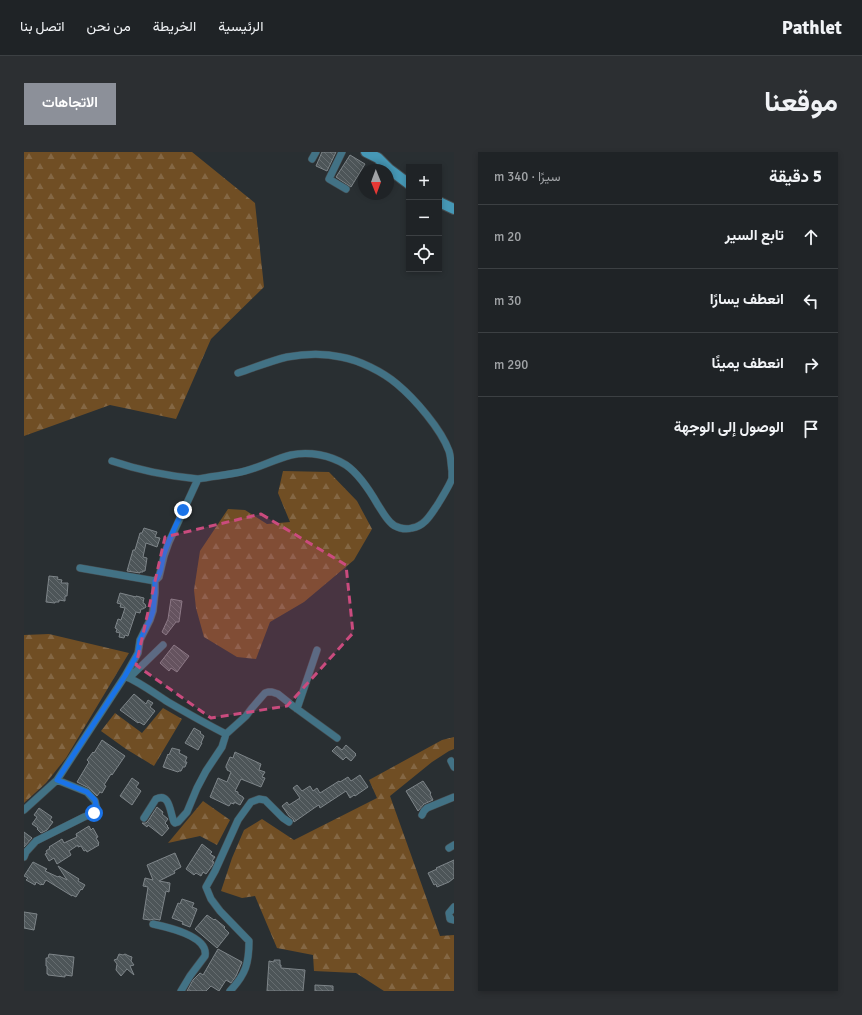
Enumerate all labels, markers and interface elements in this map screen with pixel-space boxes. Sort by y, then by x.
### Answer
text: Pathlet [782,16,842,40]
text: اتصل بنا [20,18,65,35]
text: من نحن [87,18,131,35]
text: الخريطة [153,18,196,35]
text: الرئيسية [218,18,263,35]
button: الاتجاهات [24,83,116,125]
text: موقعنا [764,85,838,119]
north arrow [358,164,394,200]
map controls [406,164,442,272]
button: + [406,164,442,200]
text: 5 دقيقة [769,166,822,187]
text: سيرًا · 340 m [494,169,561,185]
button: − [406,200,442,236]
text: تابع السير [725,226,784,244]
icon: ahead [800,226,822,248]
text: 20 m [494,229,521,245]
button: locate [406,236,442,272]
text: انعطف يسارًا [710,290,784,308]
icon: left [800,290,822,312]
text: 30 m [494,293,521,309]
text: انعطف يمينًا [712,354,784,372]
icon: right [800,354,822,376]
text: 290 m [494,357,528,373]
text: الوصول إلى الوجهة [674,418,784,436]
icon: arrive [800,418,822,440]
route end [174,501,192,519]
route start [85,804,103,822]

